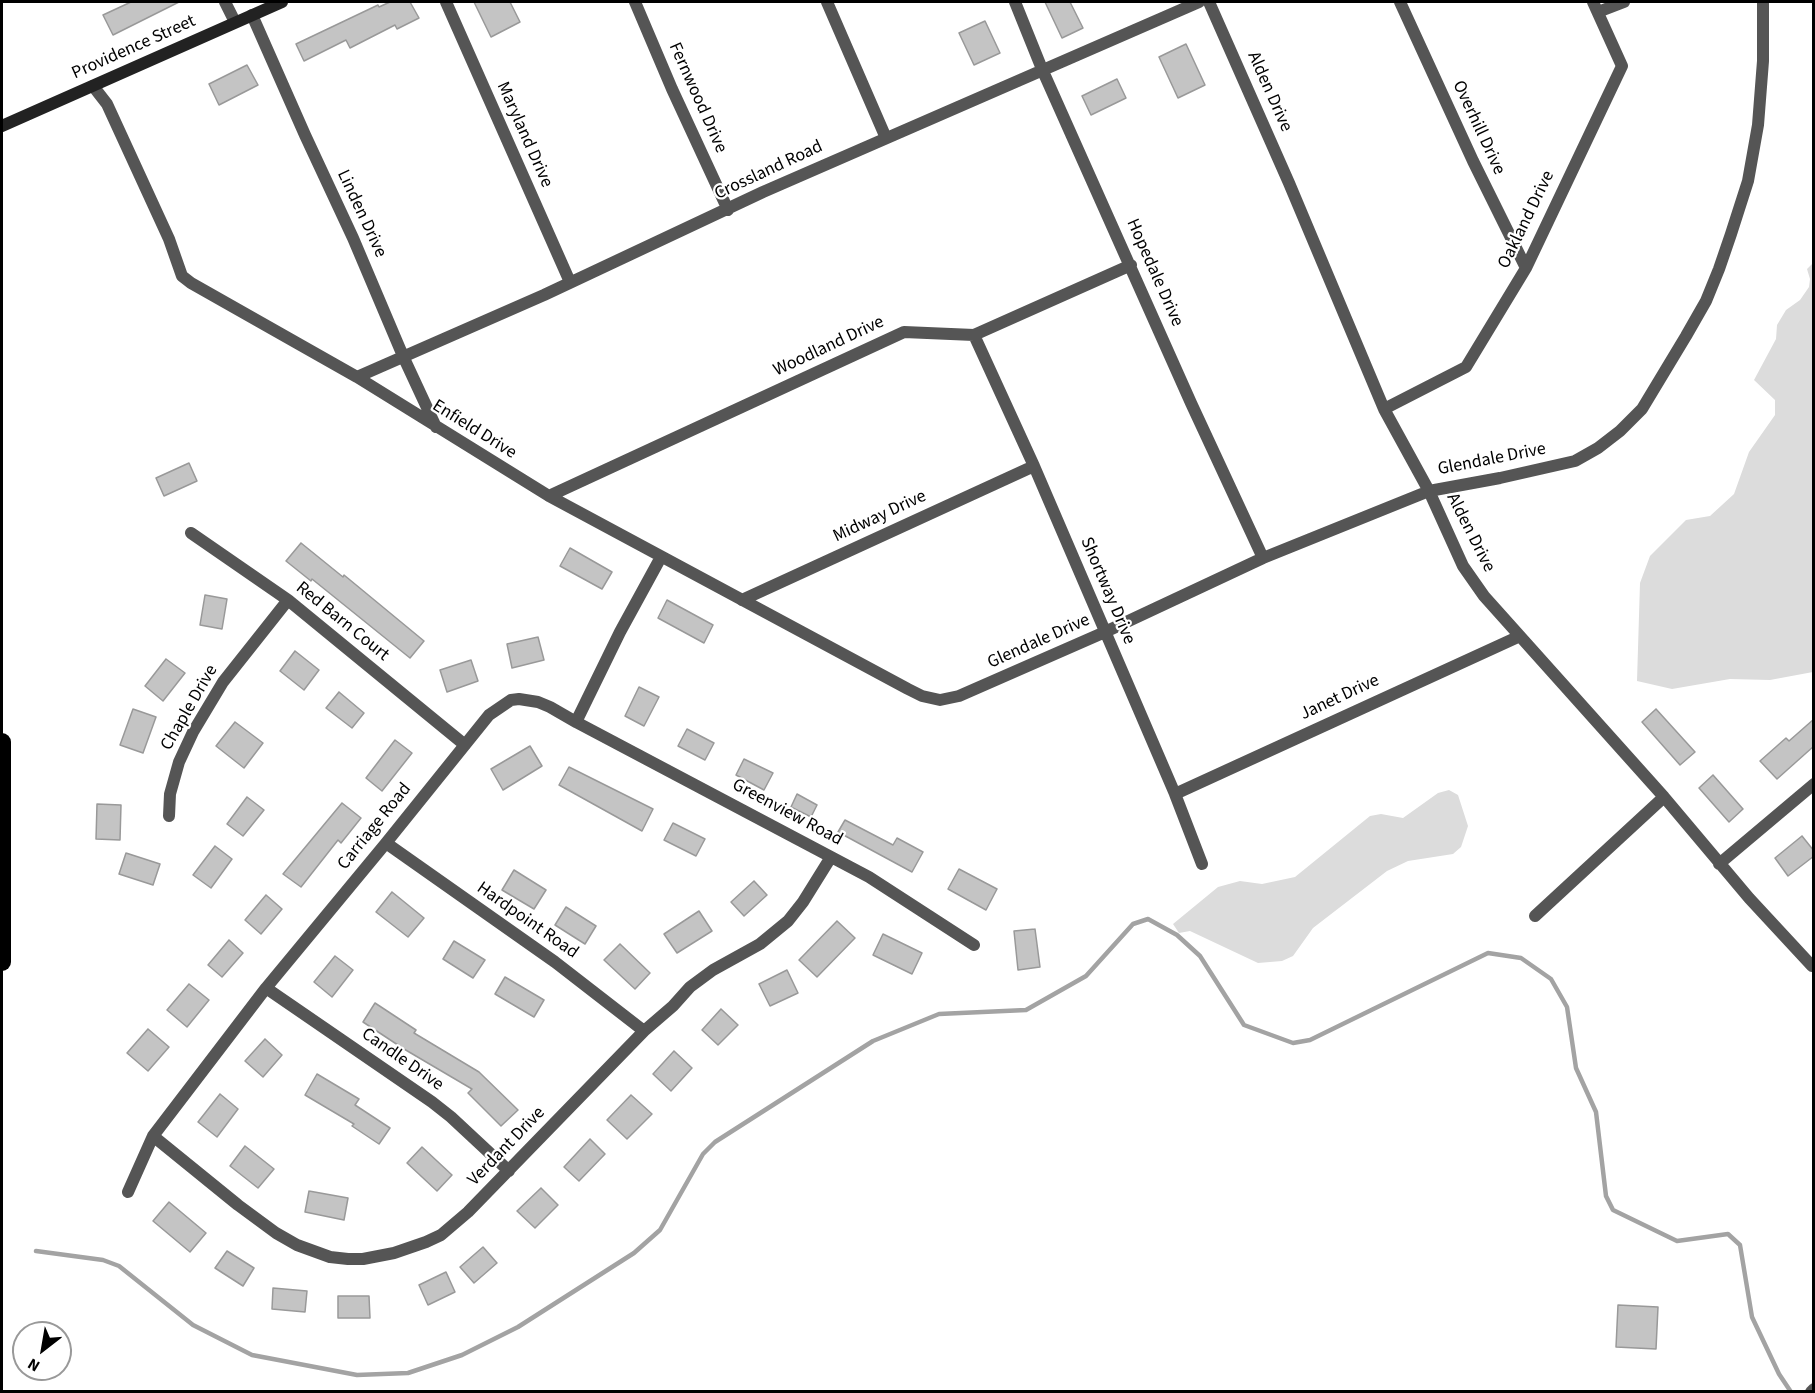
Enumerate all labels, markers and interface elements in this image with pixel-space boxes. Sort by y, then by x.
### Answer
street label: Providence Street [69,11,199,85]
street label: Fernwood Drive [663,39,731,157]
street label: Alden Drive [1242,48,1296,136]
street label: Overhill Drive [1447,77,1509,179]
street label: Maryland Drive [491,79,557,191]
street label: Crossland Road [711,137,827,205]
street label: Linden Drive [331,167,391,261]
street label: Oakland Drive [1494,168,1560,272]
street label: Hopedale Drive [1121,216,1187,330]
street label: Woodland Drive [770,312,888,382]
street label: Enfield Drive [428,396,520,464]
street label: Glendale Drive [1436,439,1548,481]
street label: Midway Drive [830,486,930,548]
street label: Alden Drive [1441,490,1499,576]
street label: Shortway Drive [1075,534,1139,648]
street label: Red Barn Court [291,578,393,666]
street label: Glendale Drive [985,610,1093,674]
street label: Chaple Drive [157,661,223,755]
street label: Janet Drive [1297,670,1383,726]
street label: Greenview Road [728,775,846,851]
street label: Carriage Road [333,779,417,875]
street label: Hardpoint Road [472,878,582,964]
street label: Candle Drive [357,1024,447,1096]
street label: Verdant Drive [464,1103,550,1191]
north arrow [12,1321,72,1381]
text: N [24,1353,44,1377]

